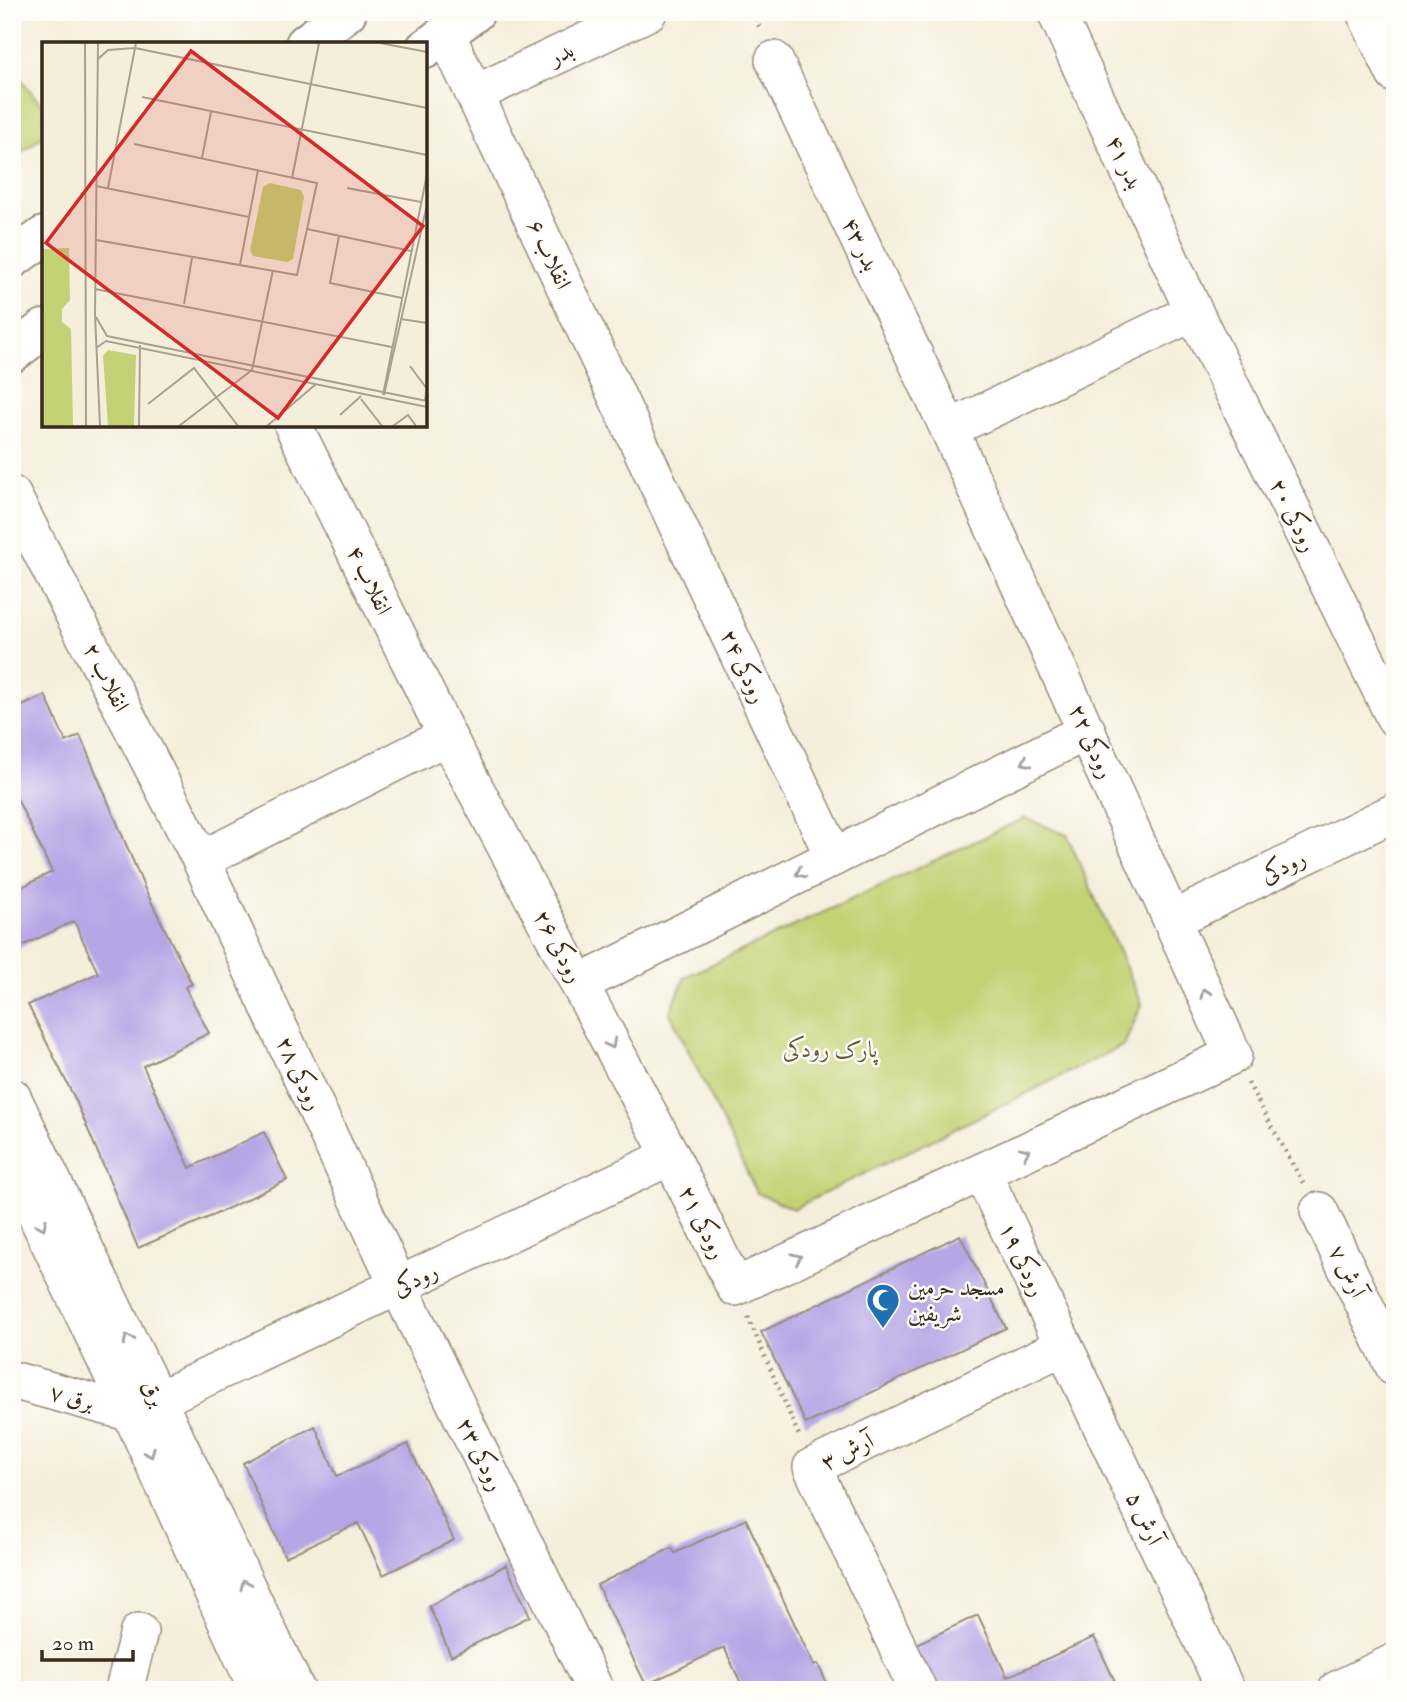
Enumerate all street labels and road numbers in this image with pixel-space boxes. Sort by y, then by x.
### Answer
street label: بدر [542,35,578,73]
street label: بدر ۴۱ [1100,131,1150,194]
street label: بدر ۴۳ [836,213,886,276]
street label: انقلاب ۶ [521,215,578,294]
street label: رودکی ۲۰ [1263,474,1324,557]
street label: انقلاب ۴ [340,541,399,620]
street label: رودکی ۲۴ [714,624,773,708]
street label: انقلاب ۲ [77,638,136,717]
street label: رودکی ۲۲ [1062,699,1121,783]
street label: رودکی [1256,843,1311,890]
street label: رودکی ۲۶ [527,905,590,988]
street label: رودکی ۲۸ [270,1031,329,1115]
street label: رودکی ۲۱ [672,1181,733,1264]
street label: رودکی ۱۹ [993,1217,1052,1301]
street label: آرش ۷ [1322,1240,1374,1305]
street label: رودکی [388,1256,443,1303]
street label: برق [135,1375,172,1412]
street label: برق ۷ [46,1377,98,1418]
street label: رودکی ۲۳ [450,1413,511,1496]
street label: آرش ۳ [816,1425,881,1477]
street label: آرش ۵ [1120,1487,1171,1552]

